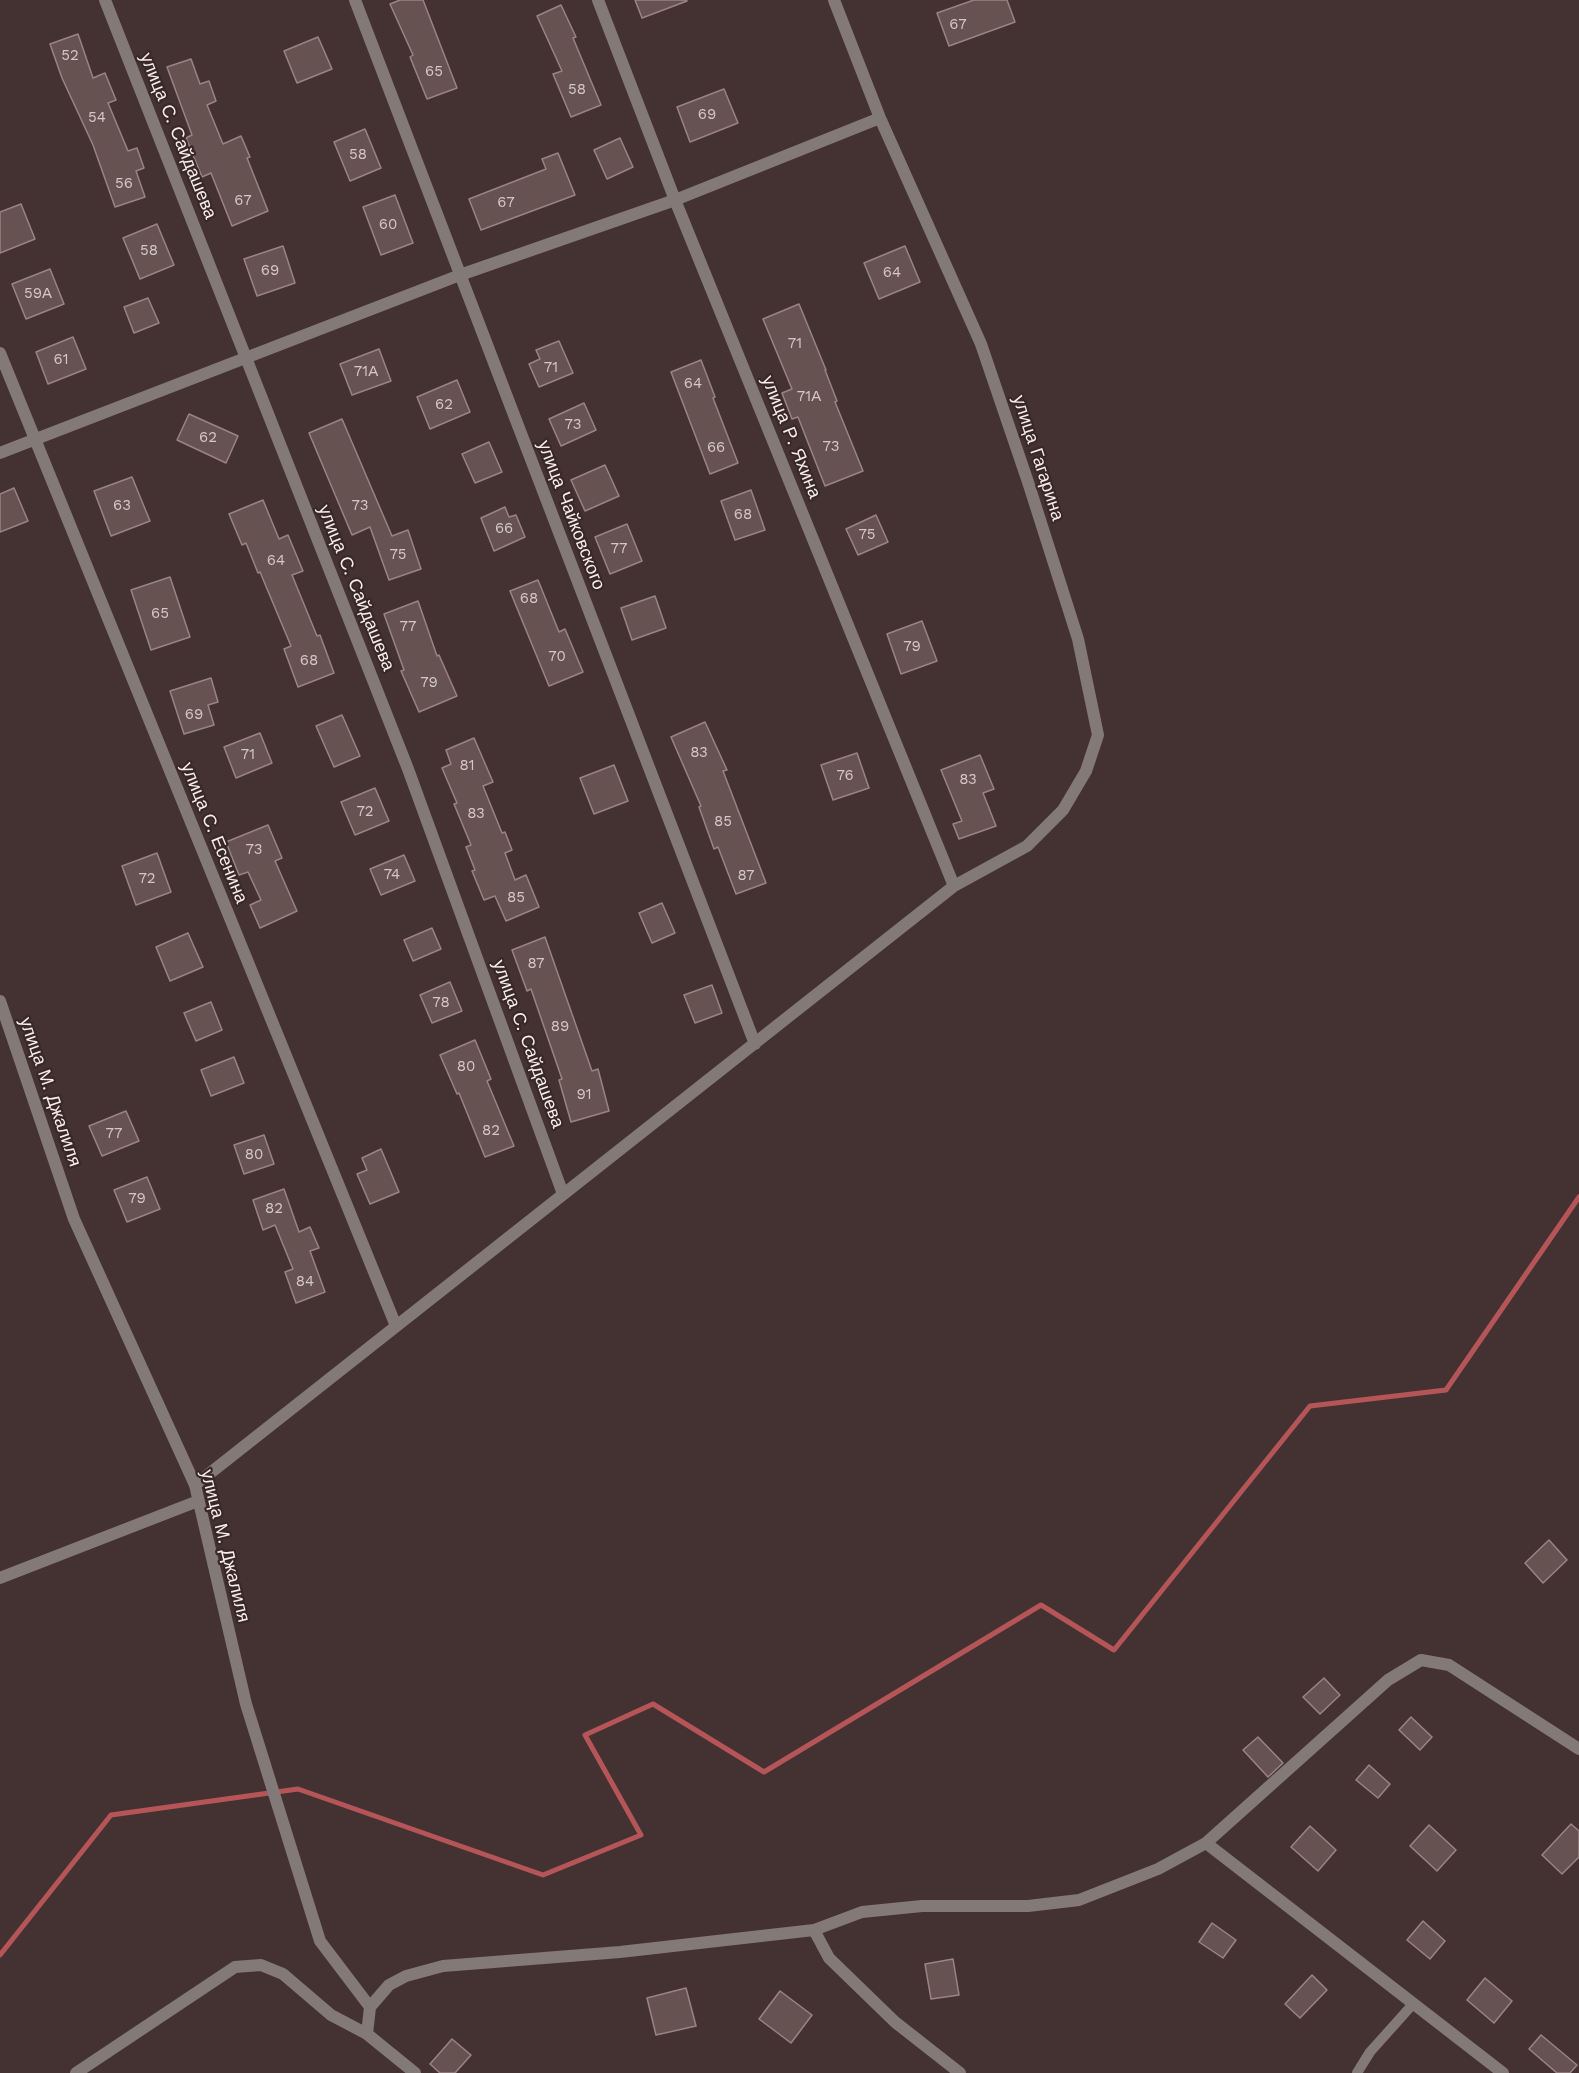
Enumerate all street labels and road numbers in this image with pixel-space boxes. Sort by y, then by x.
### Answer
street label: улица С. Сайдашева [135,50,221,222]
street label: улица Р. Яхина [757,372,825,502]
street label: улица Гагарина [1008,393,1068,523]
street label: улица Чайковского [533,437,609,593]
street label: улица С. Сайдашева [313,502,399,674]
street label: улица С. Есенина [176,759,252,907]
street label: улица С. Сайдашева [488,957,568,1131]
street label: улица М. Джалиля [14,1014,86,1170]
street label: улица М. Джалиля [196,1467,254,1625]

